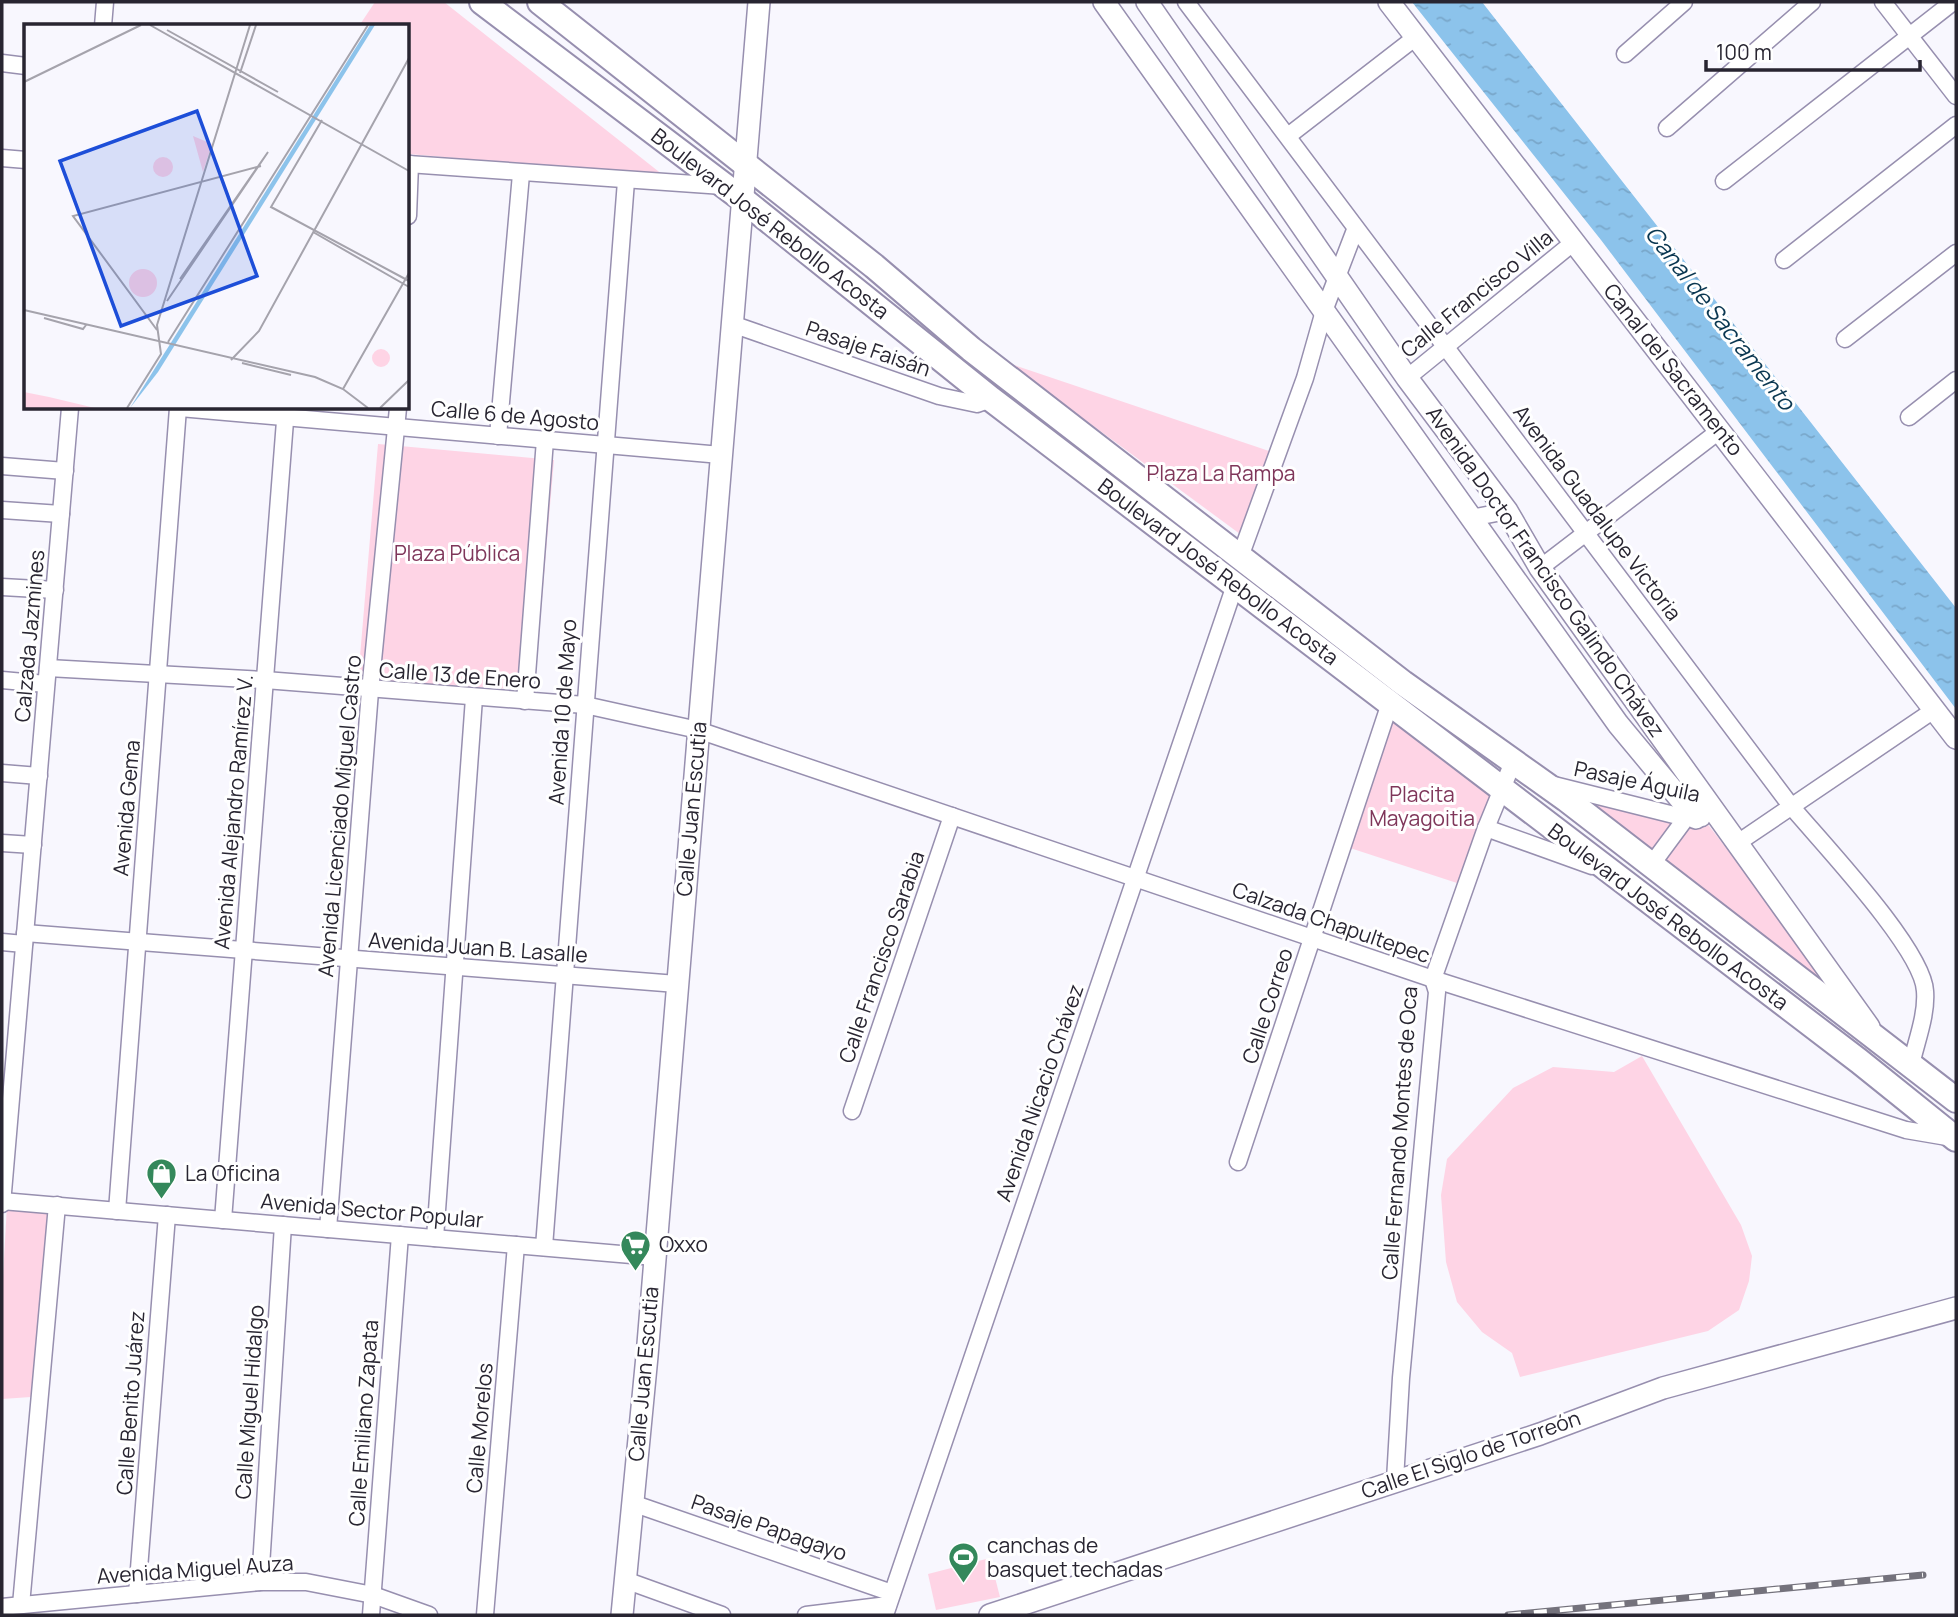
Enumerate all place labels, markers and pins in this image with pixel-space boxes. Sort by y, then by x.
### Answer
shop icon: La Oficina [145,1157,179,1201]
place label: La Oficina [185,1159,280,1187]
supermarket icon: Oxxo [619,1228,653,1272]
place label: Oxxo [659,1230,708,1258]
place label: canchas de basquet techadas [987,1531,1163,1583]
sports icon: canchas de basquet techadas [947,1541,981,1585]

